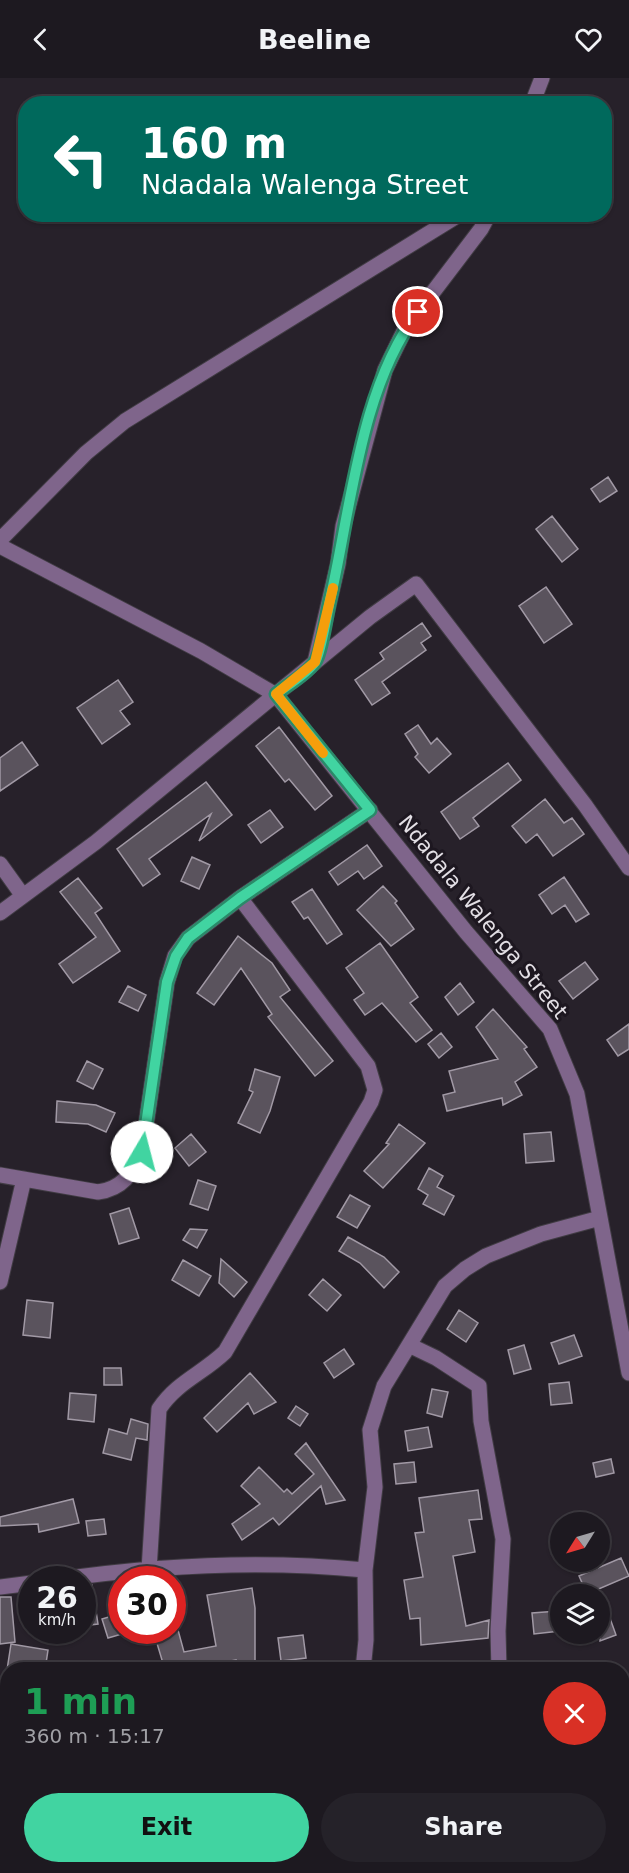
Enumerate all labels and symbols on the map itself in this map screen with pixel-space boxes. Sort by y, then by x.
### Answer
pin [392,286,443,337]
street label: Ndadala Walenga Street [394,811,572,1023]
position arrow [110,1120,174,1184]
north arrow [550,1512,610,1572]
speed limit sign: 30 [108,1566,186,1644]

